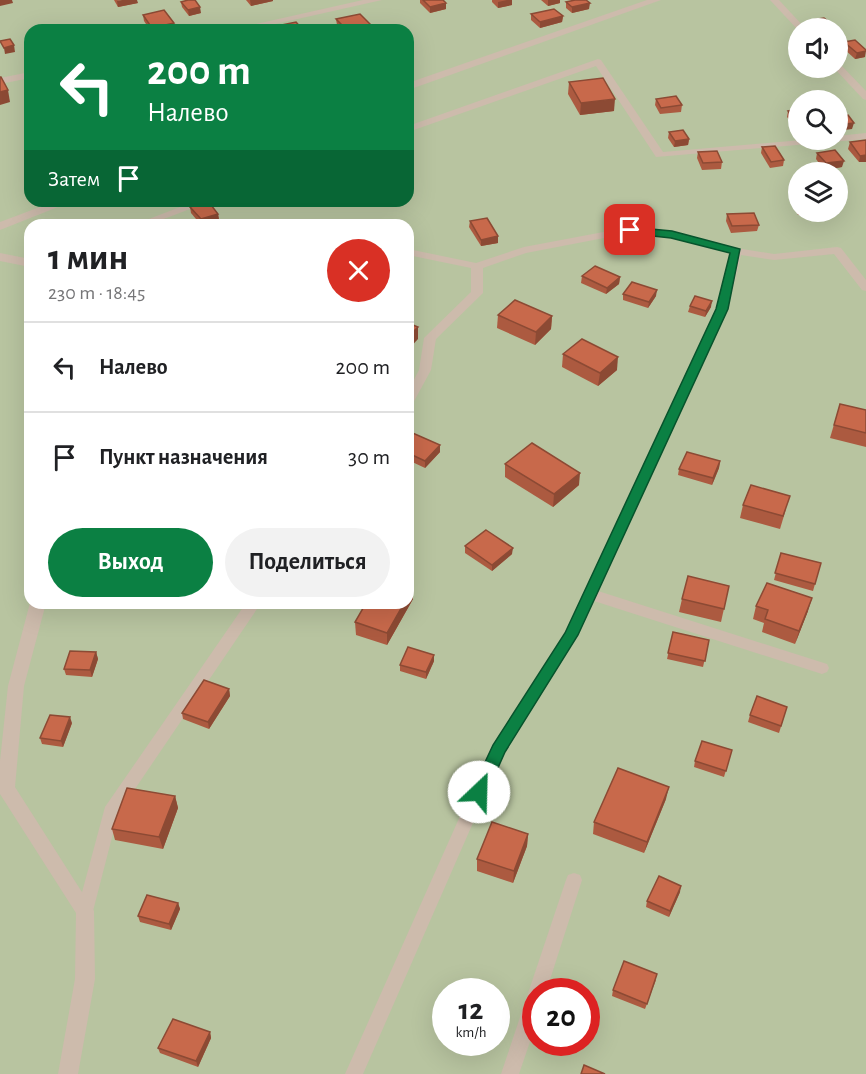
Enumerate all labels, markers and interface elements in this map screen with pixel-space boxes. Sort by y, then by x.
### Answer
map controls [788,18,848,222]
button: sound [788,18,848,78]
icon: left [48,48,126,126]
text: 200 m [147,50,251,92]
button: search [788,90,848,150]
text: Налево [147,99,229,126]
icon: arrive [112,162,145,195]
button: layers [788,162,848,222]
text: Затем [48,168,100,190]
pin [604,204,655,255]
icon: arrive [613,213,646,246]
button: close [327,239,390,302]
text: 1 мин [48,240,128,276]
text: 230 m · 18:45 [48,283,145,303]
icon: left [48,351,81,384]
text: Налево [99,356,168,378]
text: 200 m [336,356,390,378]
icon: arrive [48,441,81,474]
text: Пункт назначения [99,446,268,468]
text: 30 m [348,446,390,468]
button: Выход [48,528,213,597]
button: Поделиться [225,528,390,597]
position arrow [447,760,511,824]
speed limit sign: 20 [522,978,600,1056]
text: 12 [459,995,483,1025]
text: km/h [456,1025,486,1040]

